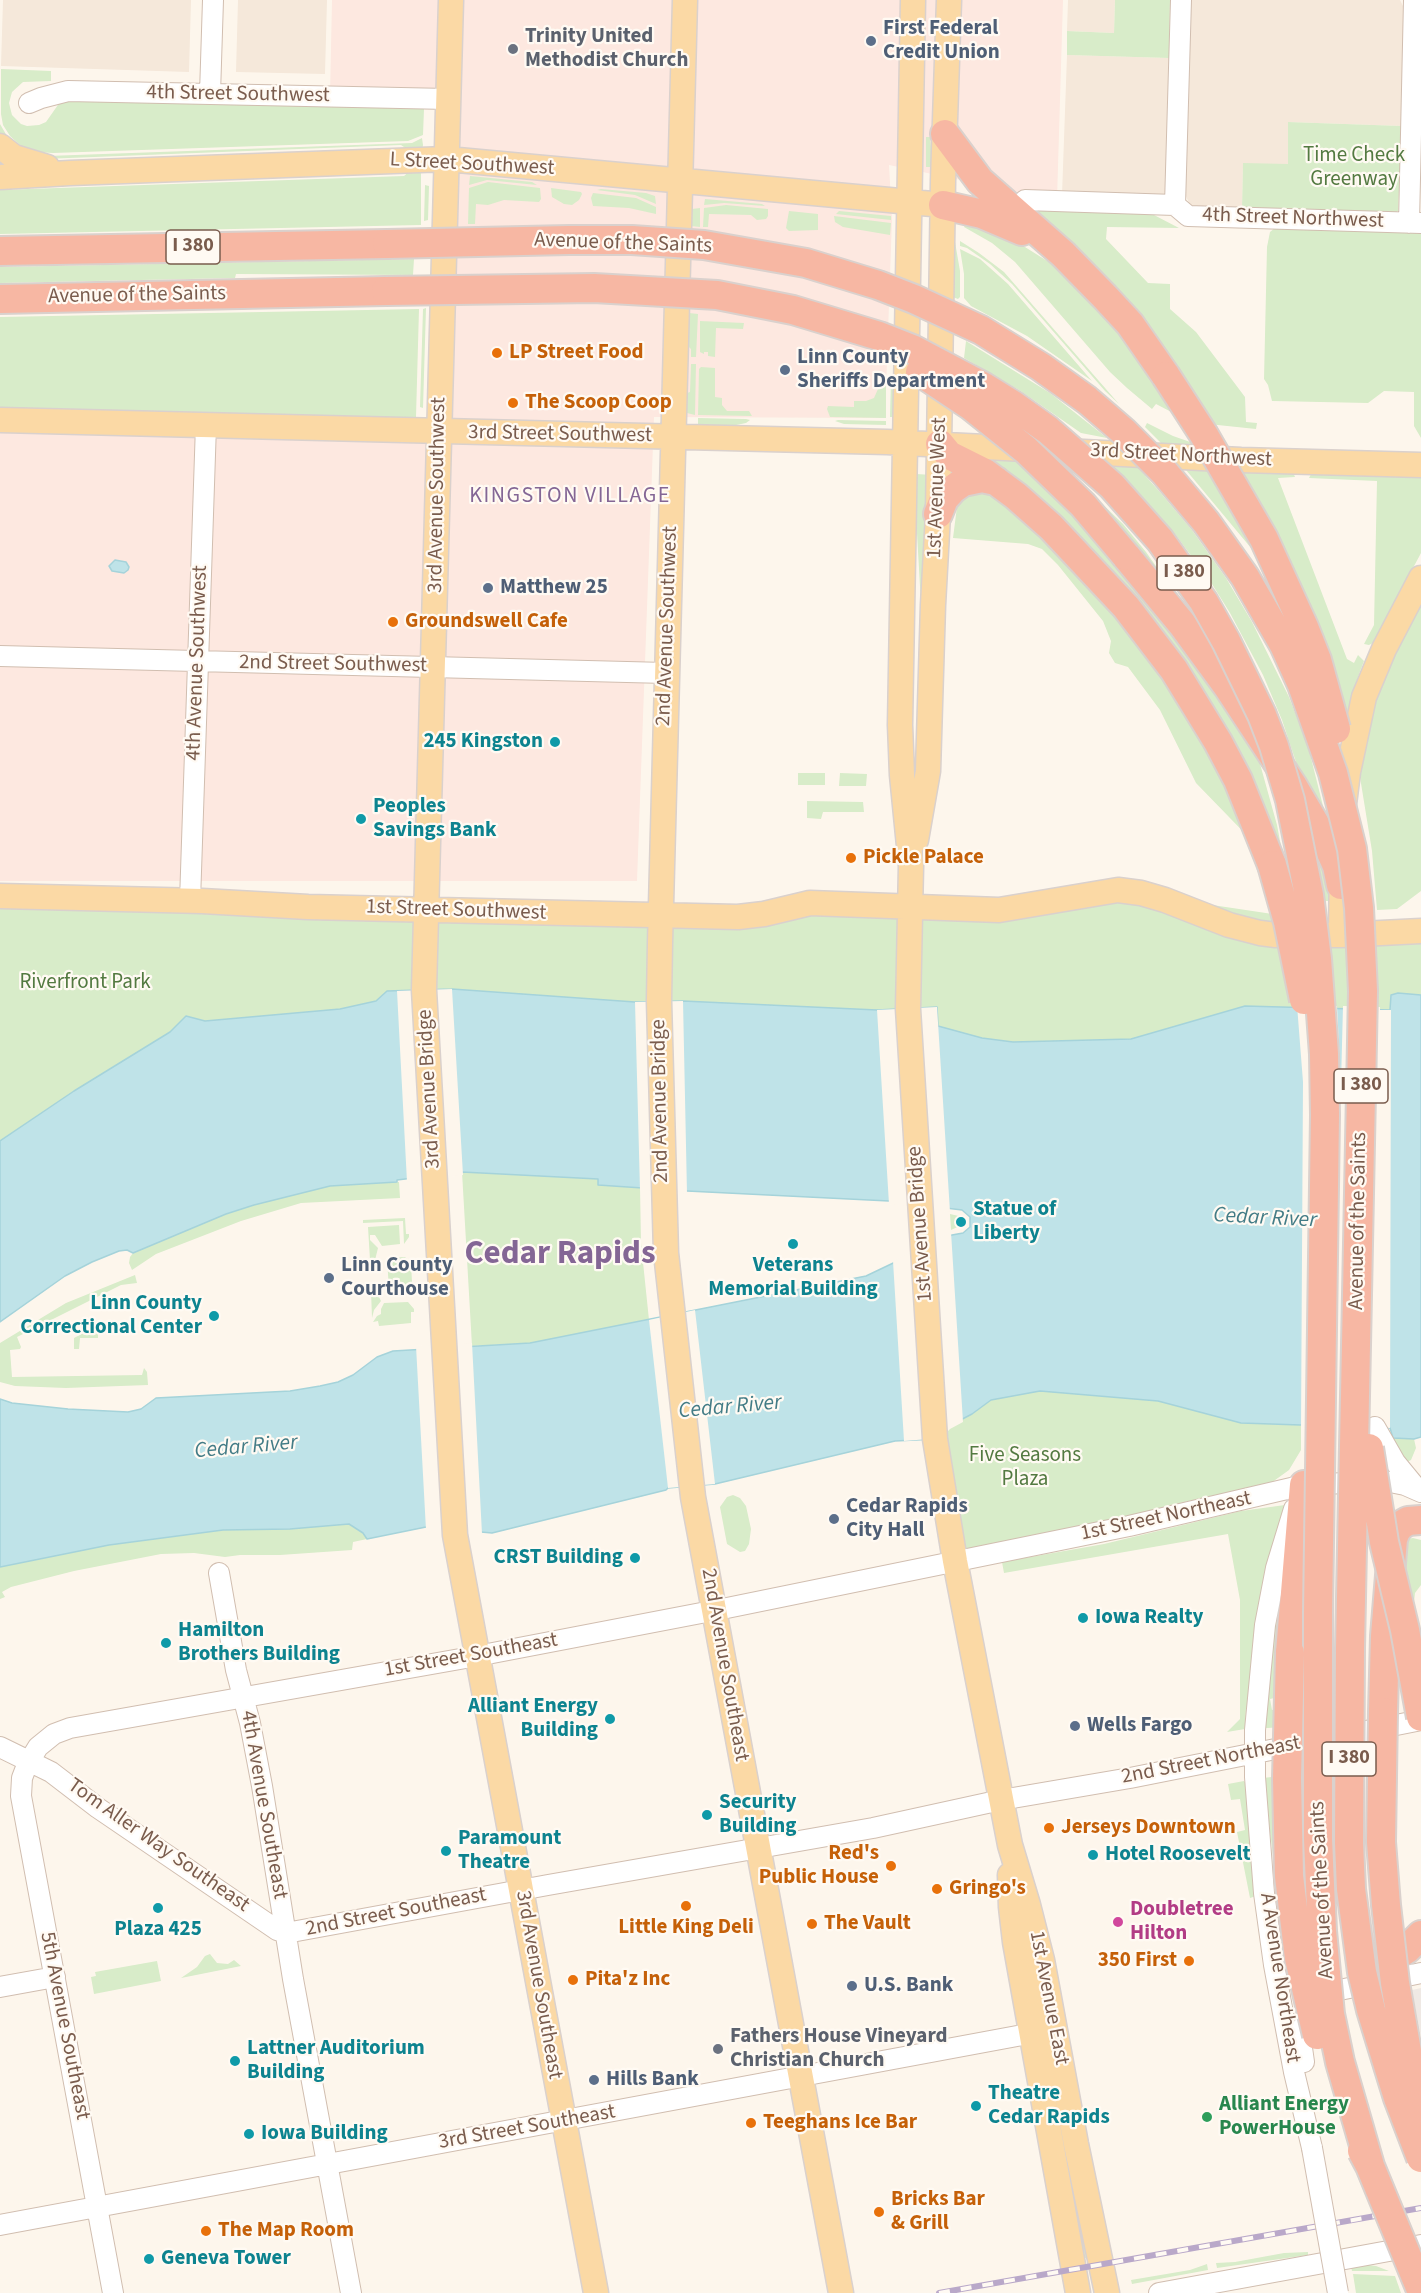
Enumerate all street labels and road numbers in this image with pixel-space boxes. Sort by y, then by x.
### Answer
street label: 4th Street Southwest [146,81,330,109]
street label: L Street Southwest [389,148,555,182]
street label: 4th Street Northwest [1202,203,1384,235]
street label: Avenue of the Saints [534,228,712,260]
road number: I 380 [166,230,220,264]
street label: Avenue of the Saints [48,282,226,310]
street label: 3rd Avenue Southwest [424,397,452,593]
street label: 1st Avenue West [923,417,953,559]
street label: 3rd Street Southwest [468,421,652,449]
street label: 3rd Street Northwest [1090,439,1272,473]
street label: 2nd Avenue Southwest [652,526,684,726]
road number: I 380 [1157,556,1211,590]
street label: 4th Avenue Southwest [182,565,214,761]
street label: 2nd Street Southwest [239,651,427,679]
street label: 1st Street Southwest [365,895,547,927]
street label: 3rd Avenue Bridge [413,1009,447,1169]
street label: 2nd Avenue Bridge [647,1019,675,1183]
road number: I 380 [1334,1069,1388,1103]
street label: Avenue of the Saints [1345,1132,1373,1310]
street label: 1st Avenue Bridge [903,1145,939,1303]
street label: 1st Street Northeast [1078,1487,1254,1547]
street label: 2nd Avenue Southeast [695,1567,753,1763]
street label: 1st Street Southeast [382,1628,560,1684]
street label: 4th Avenue Southeast [234,1709,292,1901]
street label: 2nd Street Northeast [1119,1731,1303,1791]
road number: I 380 [1322,1742,1376,1776]
street label: Tom Aller Way Southeast [62,1774,254,1918]
street label: Avenue of the Saints [1306,1801,1340,1979]
street label: 2nd Street Southeast [304,1883,488,1943]
street label: 3rd Avenue Southeast [509,1889,567,2081]
street label: A Avenue Northeast [1253,1891,1305,2065]
street label: 1st Avenue East [1023,1929,1073,2067]
street label: 5th Avenue Southeast [33,1930,95,2122]
street label: 3rd Street Southeast [437,2100,617,2156]

